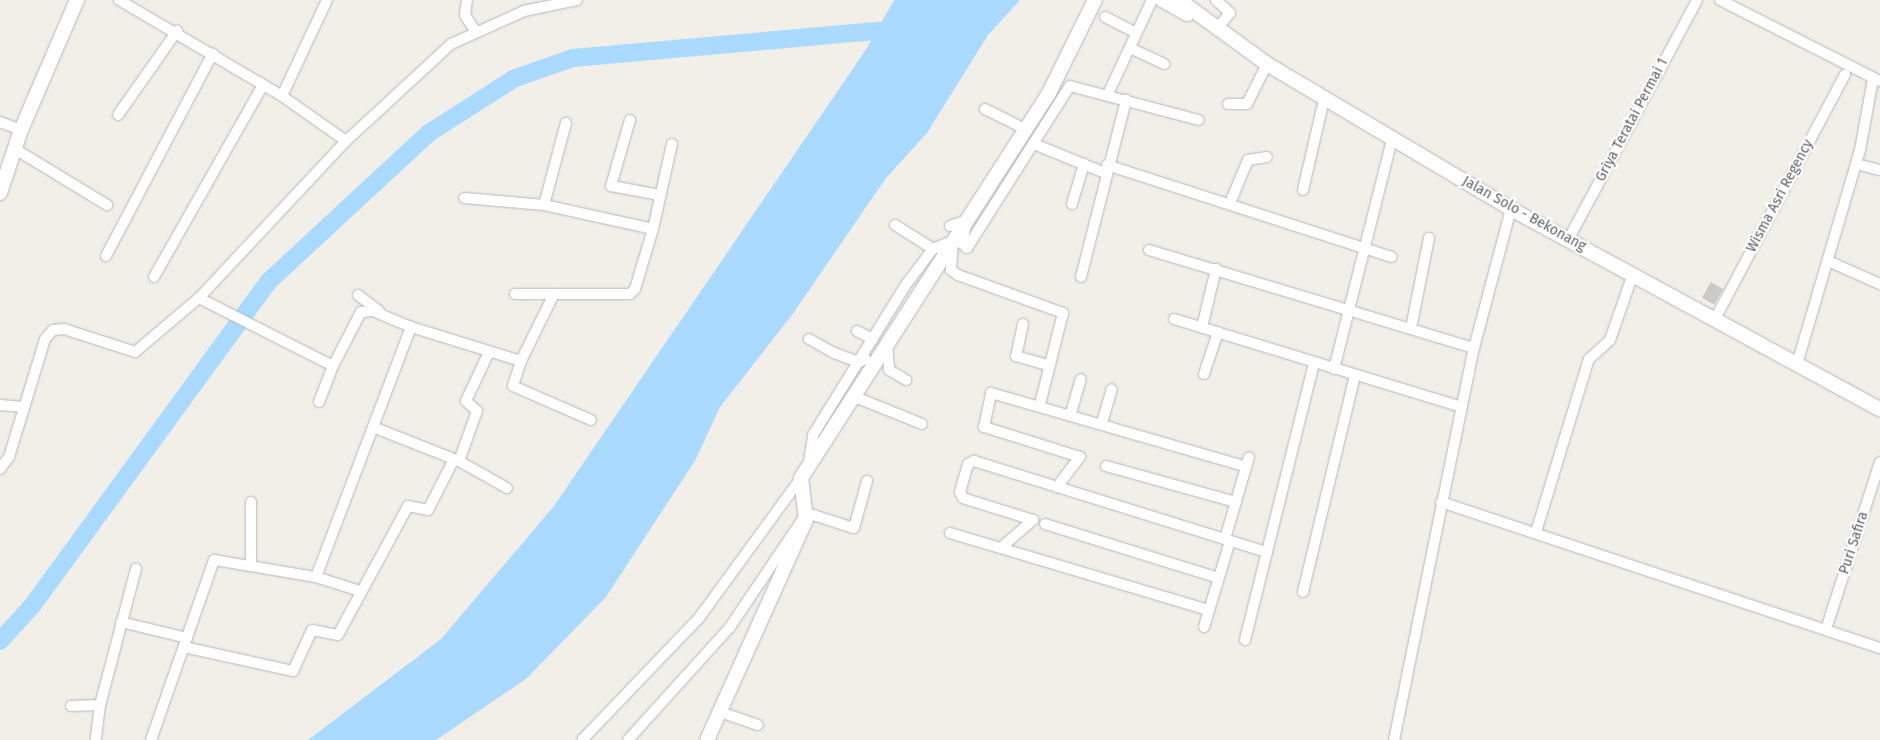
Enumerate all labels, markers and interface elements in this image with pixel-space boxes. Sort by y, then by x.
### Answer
street label: Griya Teratai Permai 1 [1592,56,1672,184]
street label: Wisma Asri Regency [1743,137,1817,255]
street label: Jalan Solo - Bekonang [1459,173,1589,255]
street label: Puri Safira [1836,510,1872,576]

